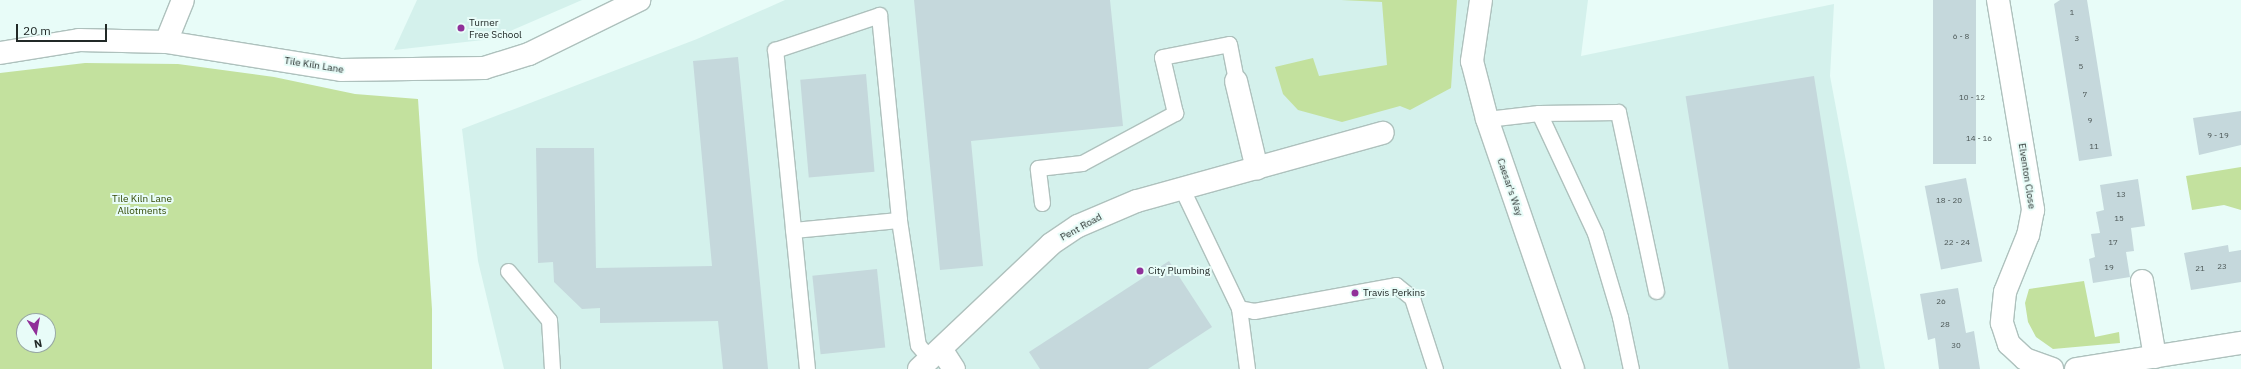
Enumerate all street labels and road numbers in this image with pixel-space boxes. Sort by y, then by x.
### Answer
street label: Tile Kiln Lane [283,54,345,76]
street label: Elventon Close [2016,142,2038,210]
street label: Caesar's Way [1495,157,1525,217]
street label: Pent Road [1058,211,1104,243]

